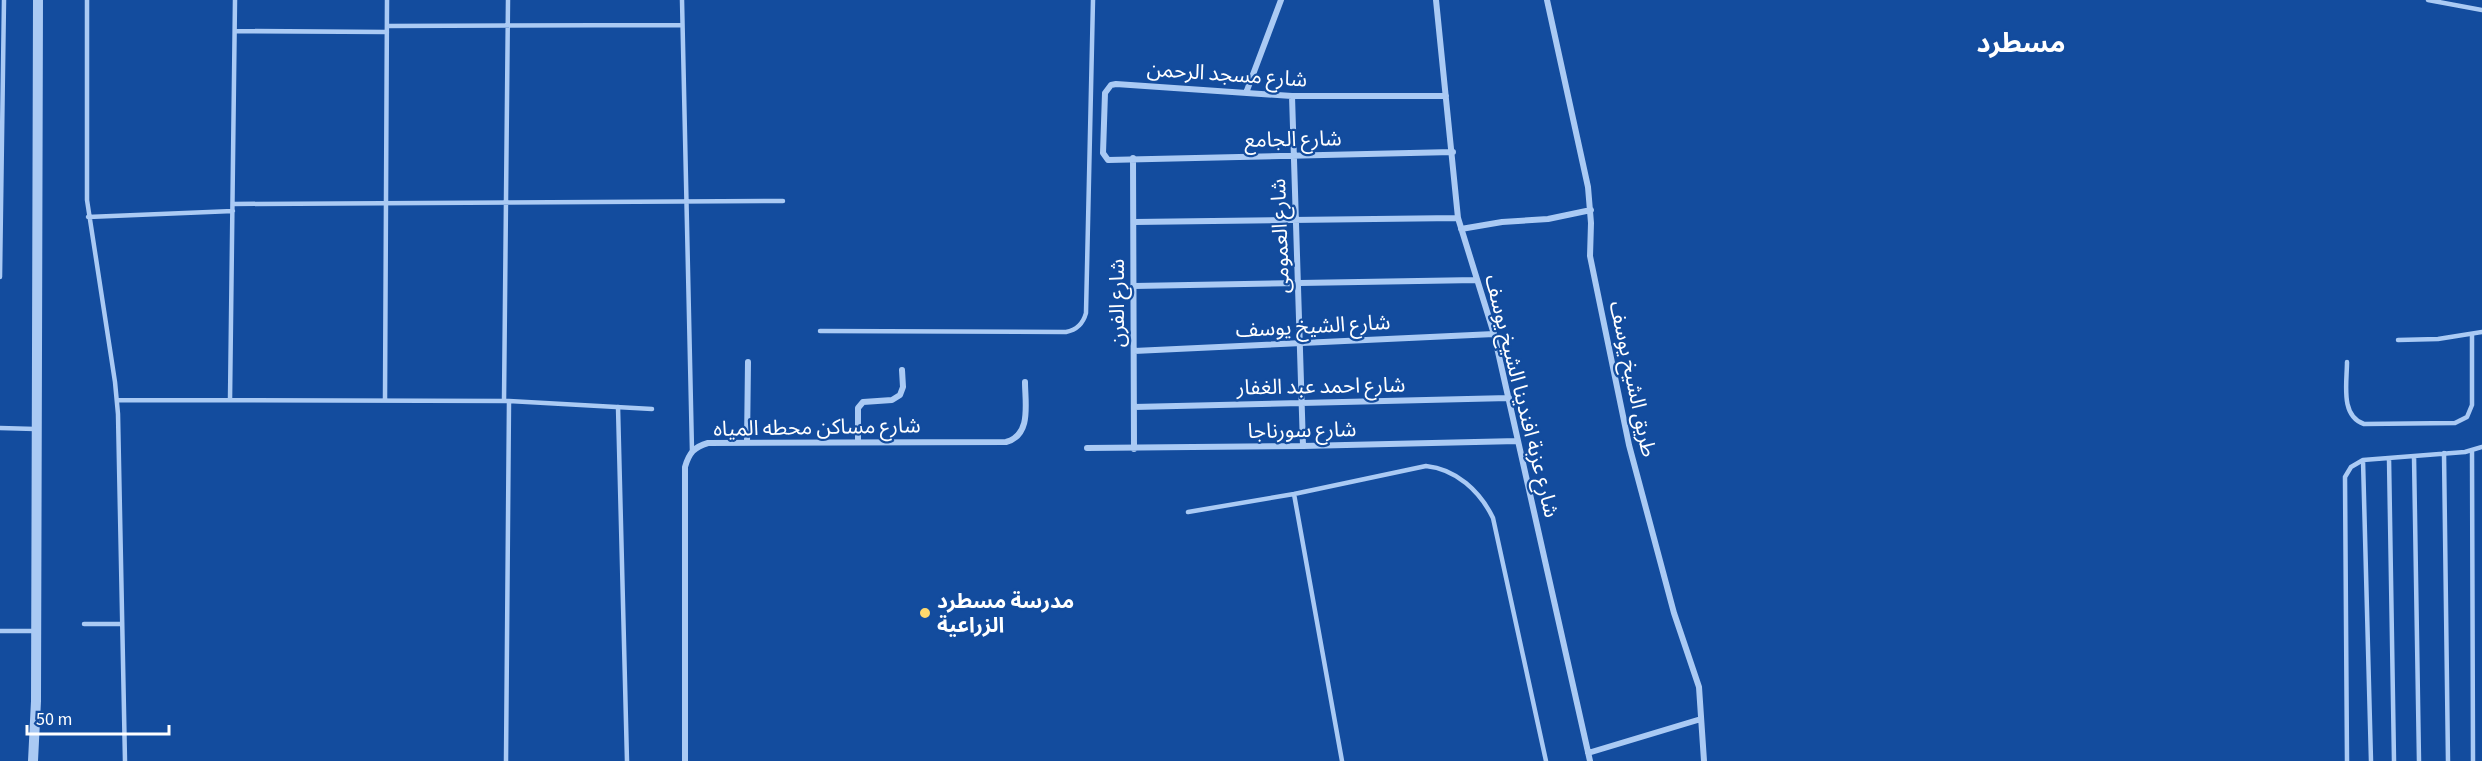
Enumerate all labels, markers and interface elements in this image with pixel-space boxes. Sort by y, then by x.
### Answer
district label: مسطرد [1976,24,2066,63]
street label: شارع مسجد الرحمن [1146,53,1308,95]
street label: شارع الجامع [1244,123,1342,155]
street label: شارع العمومى [1263,178,1297,294]
street label: شارع الفرن [1102,259,1132,347]
street label: شارع عزبة افندينا الشيخ يوسف [1477,271,1567,521]
street label: طريق الشيخ يوسف [1602,298,1664,460]
street label: شارع الشيخ يوسف [1235,307,1391,345]
street label: شارع احمد عبد الغفار [1235,370,1406,402]
street label: شارع مساكن محطه المياه [713,410,921,444]
street label: شارع سورناجا [1247,414,1357,446]
place label: مدرسة مسطرد الزراعية [937,586,1074,640]
marker: مدرسة مسطرد الزراعية [918,606,932,620]
scale bar [27,698,170,736]
text: 50 m [36,707,72,732]

